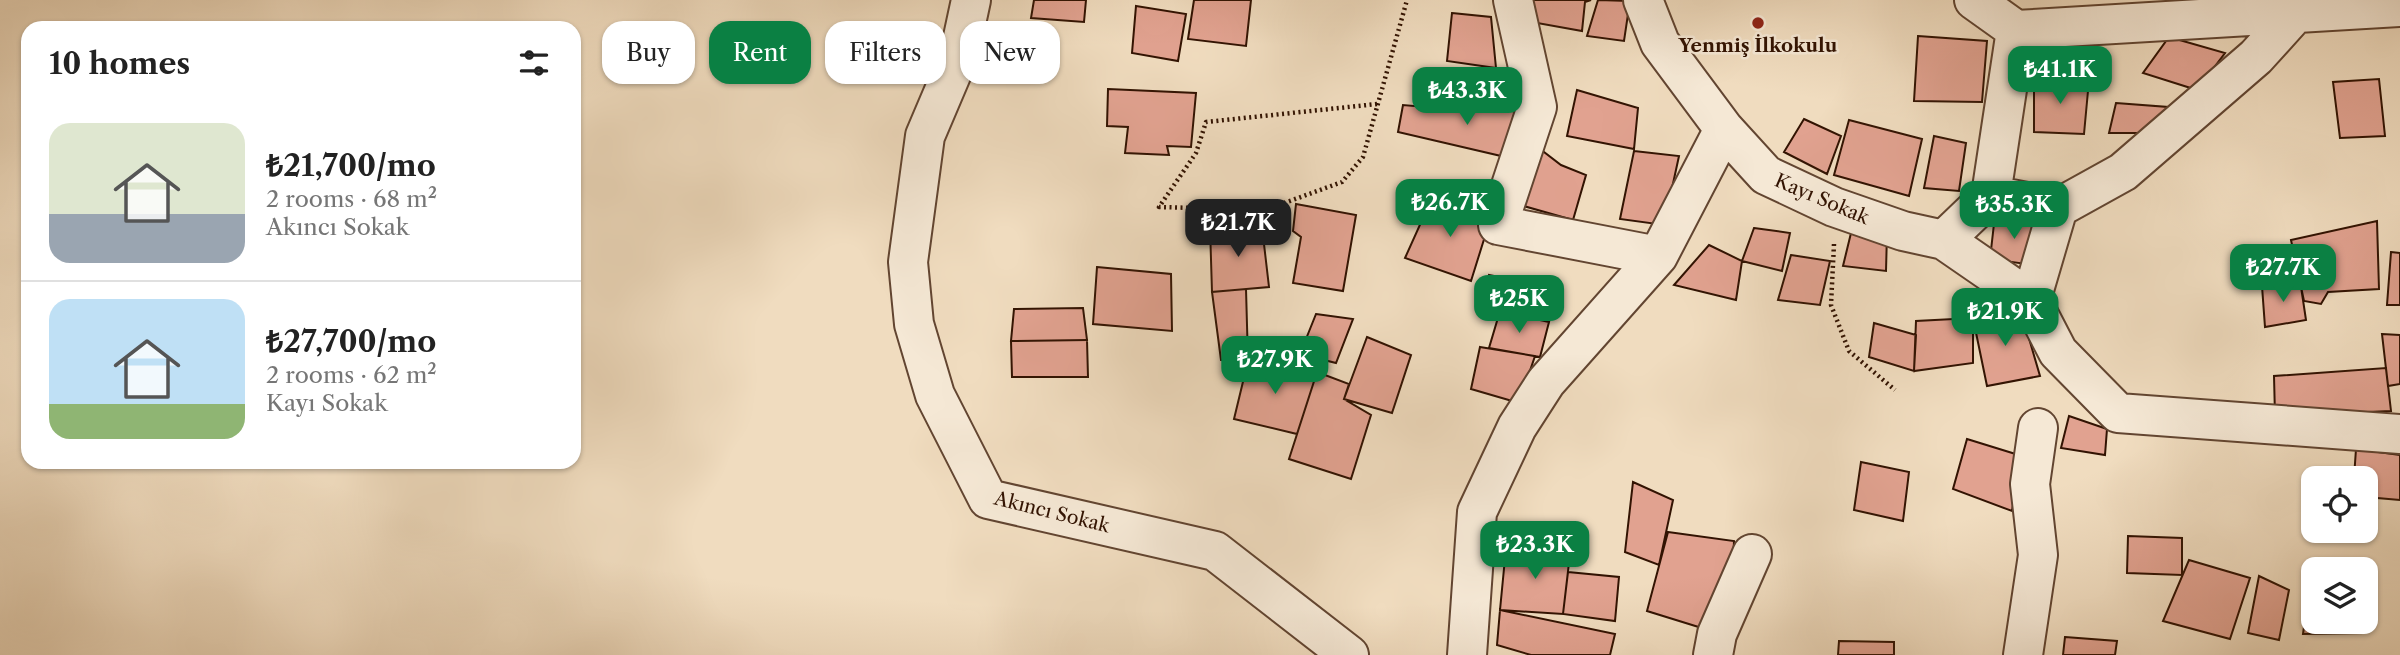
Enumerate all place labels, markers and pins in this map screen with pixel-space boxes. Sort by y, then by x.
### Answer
marker: Yenmiş İlkokulu [1750,15,1766,31]
place label: Yenmiş İlkokulu [1678,34,1838,57]
pin: ₺41.1K [2003,46,2117,106]
pin: ₺43.3K [1410,68,1524,127]
pin: ₺26.7K [1393,180,1507,239]
pin: ₺35.3K [1957,182,2071,241]
pin: ₺21.7K [1181,200,1295,259]
pin: ₺27.7K [2226,244,2340,304]
pin: ₺25K [1478,276,1560,335]
pin: ₺21.9K [1948,288,2062,348]
pin: ₺27.9K [1218,336,1332,396]
pin: ₺23.3K [1478,522,1592,581]

